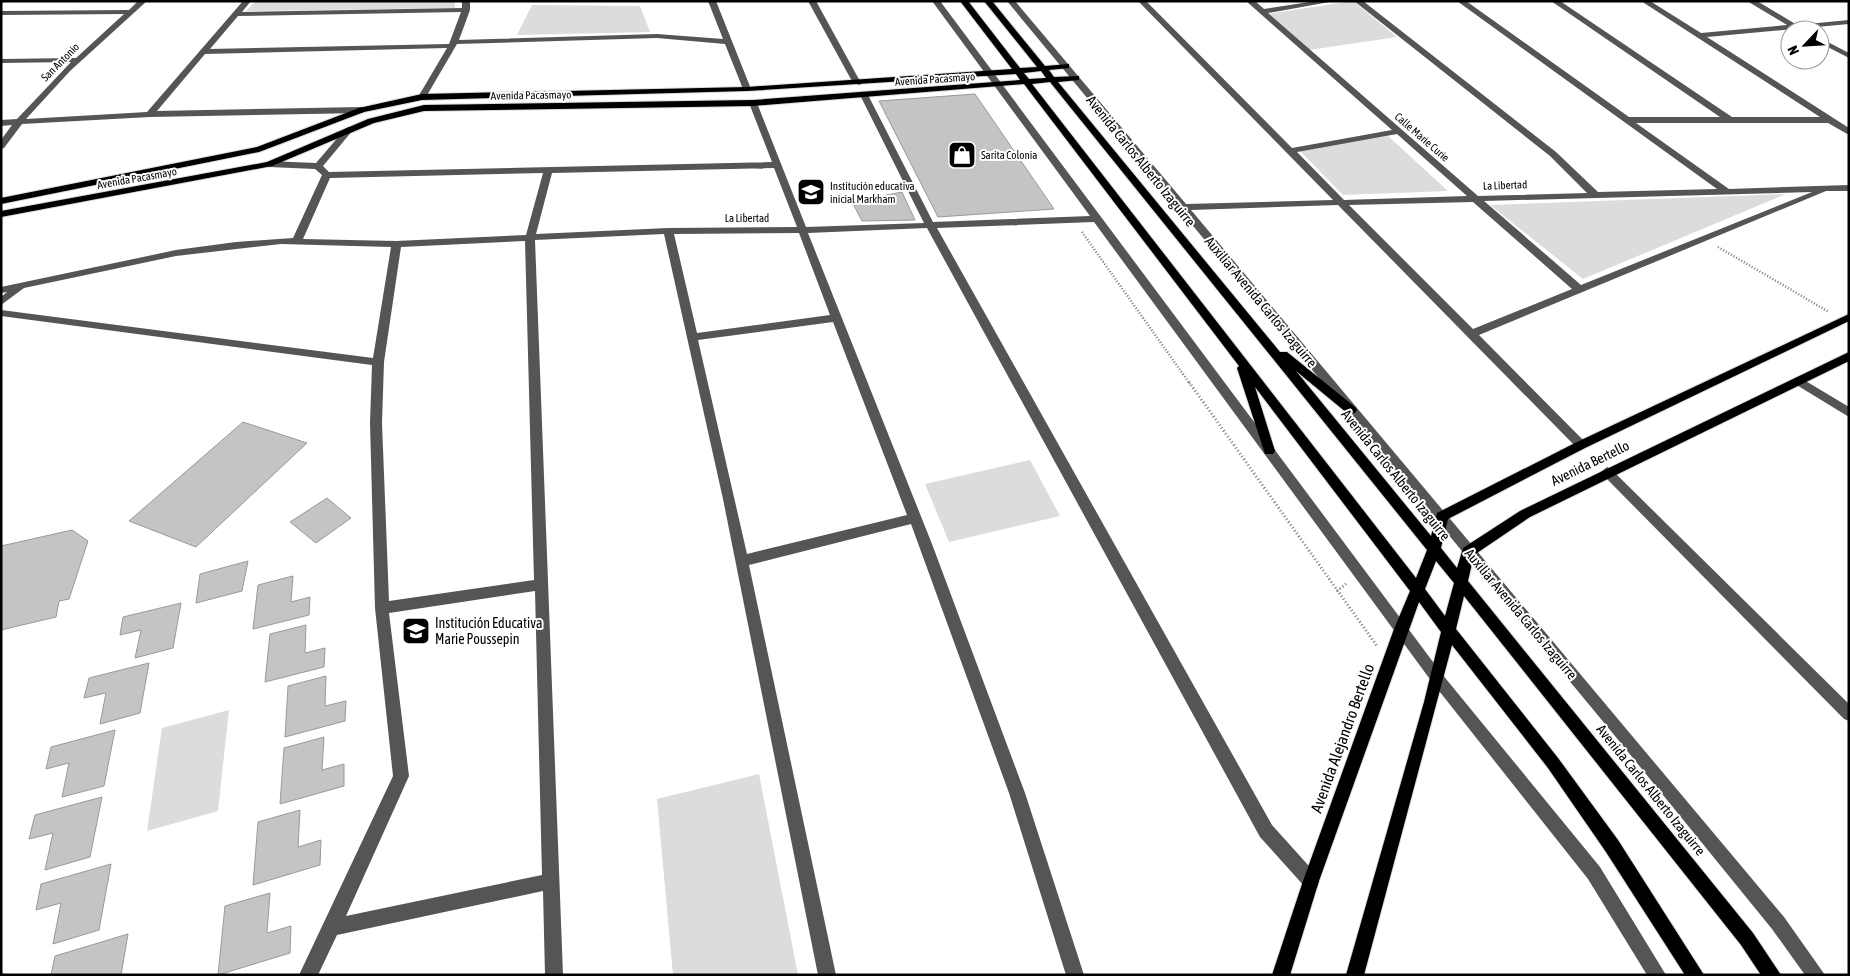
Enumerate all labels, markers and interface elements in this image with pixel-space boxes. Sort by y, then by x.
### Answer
north arrow [1780,20,1830,70]
street label: San Antonio [39,41,81,83]
text: N [1784,43,1802,58]
street label: Avenida Pacasmayo [894,70,976,88]
street label: Avenida Pacasmayo [491,88,571,102]
street label: Avenida Carlos Alberto Izaguirre [1083,92,1199,230]
street label: Calle Marie Curie [1392,110,1452,164]
shop icon: Sarita Colonia [947,140,977,170]
place label: Sarita Colonia [981,149,1037,161]
street label: Avenida Pacasmayo [96,165,178,191]
school or university icon: Institución educativa inicial Markham [796,177,826,207]
street label: La Libertad [1483,178,1527,192]
place label: Institución educativa inicial Markham [830,180,915,205]
street label: La Libertad [725,212,769,224]
street label: Auxiliar Avenida Carlos Izaguirre [1202,233,1320,371]
street label: Avenida Carlos Alberto Izaguirre [1338,406,1454,544]
street label: Avenida Bertello [1548,437,1632,489]
street label: Auxiliar Avenida Carlos Izaguirre [1462,545,1580,683]
place label: Institución Educativa Marie Poussepin [435,615,542,647]
school or university icon: Institución Educativa Marie Poussepin [401,616,431,646]
street label: Avenida Alejandro Bertello [1307,661,1378,815]
street label: Avenida Carlos Alberto Izaguirre [1593,721,1709,859]

